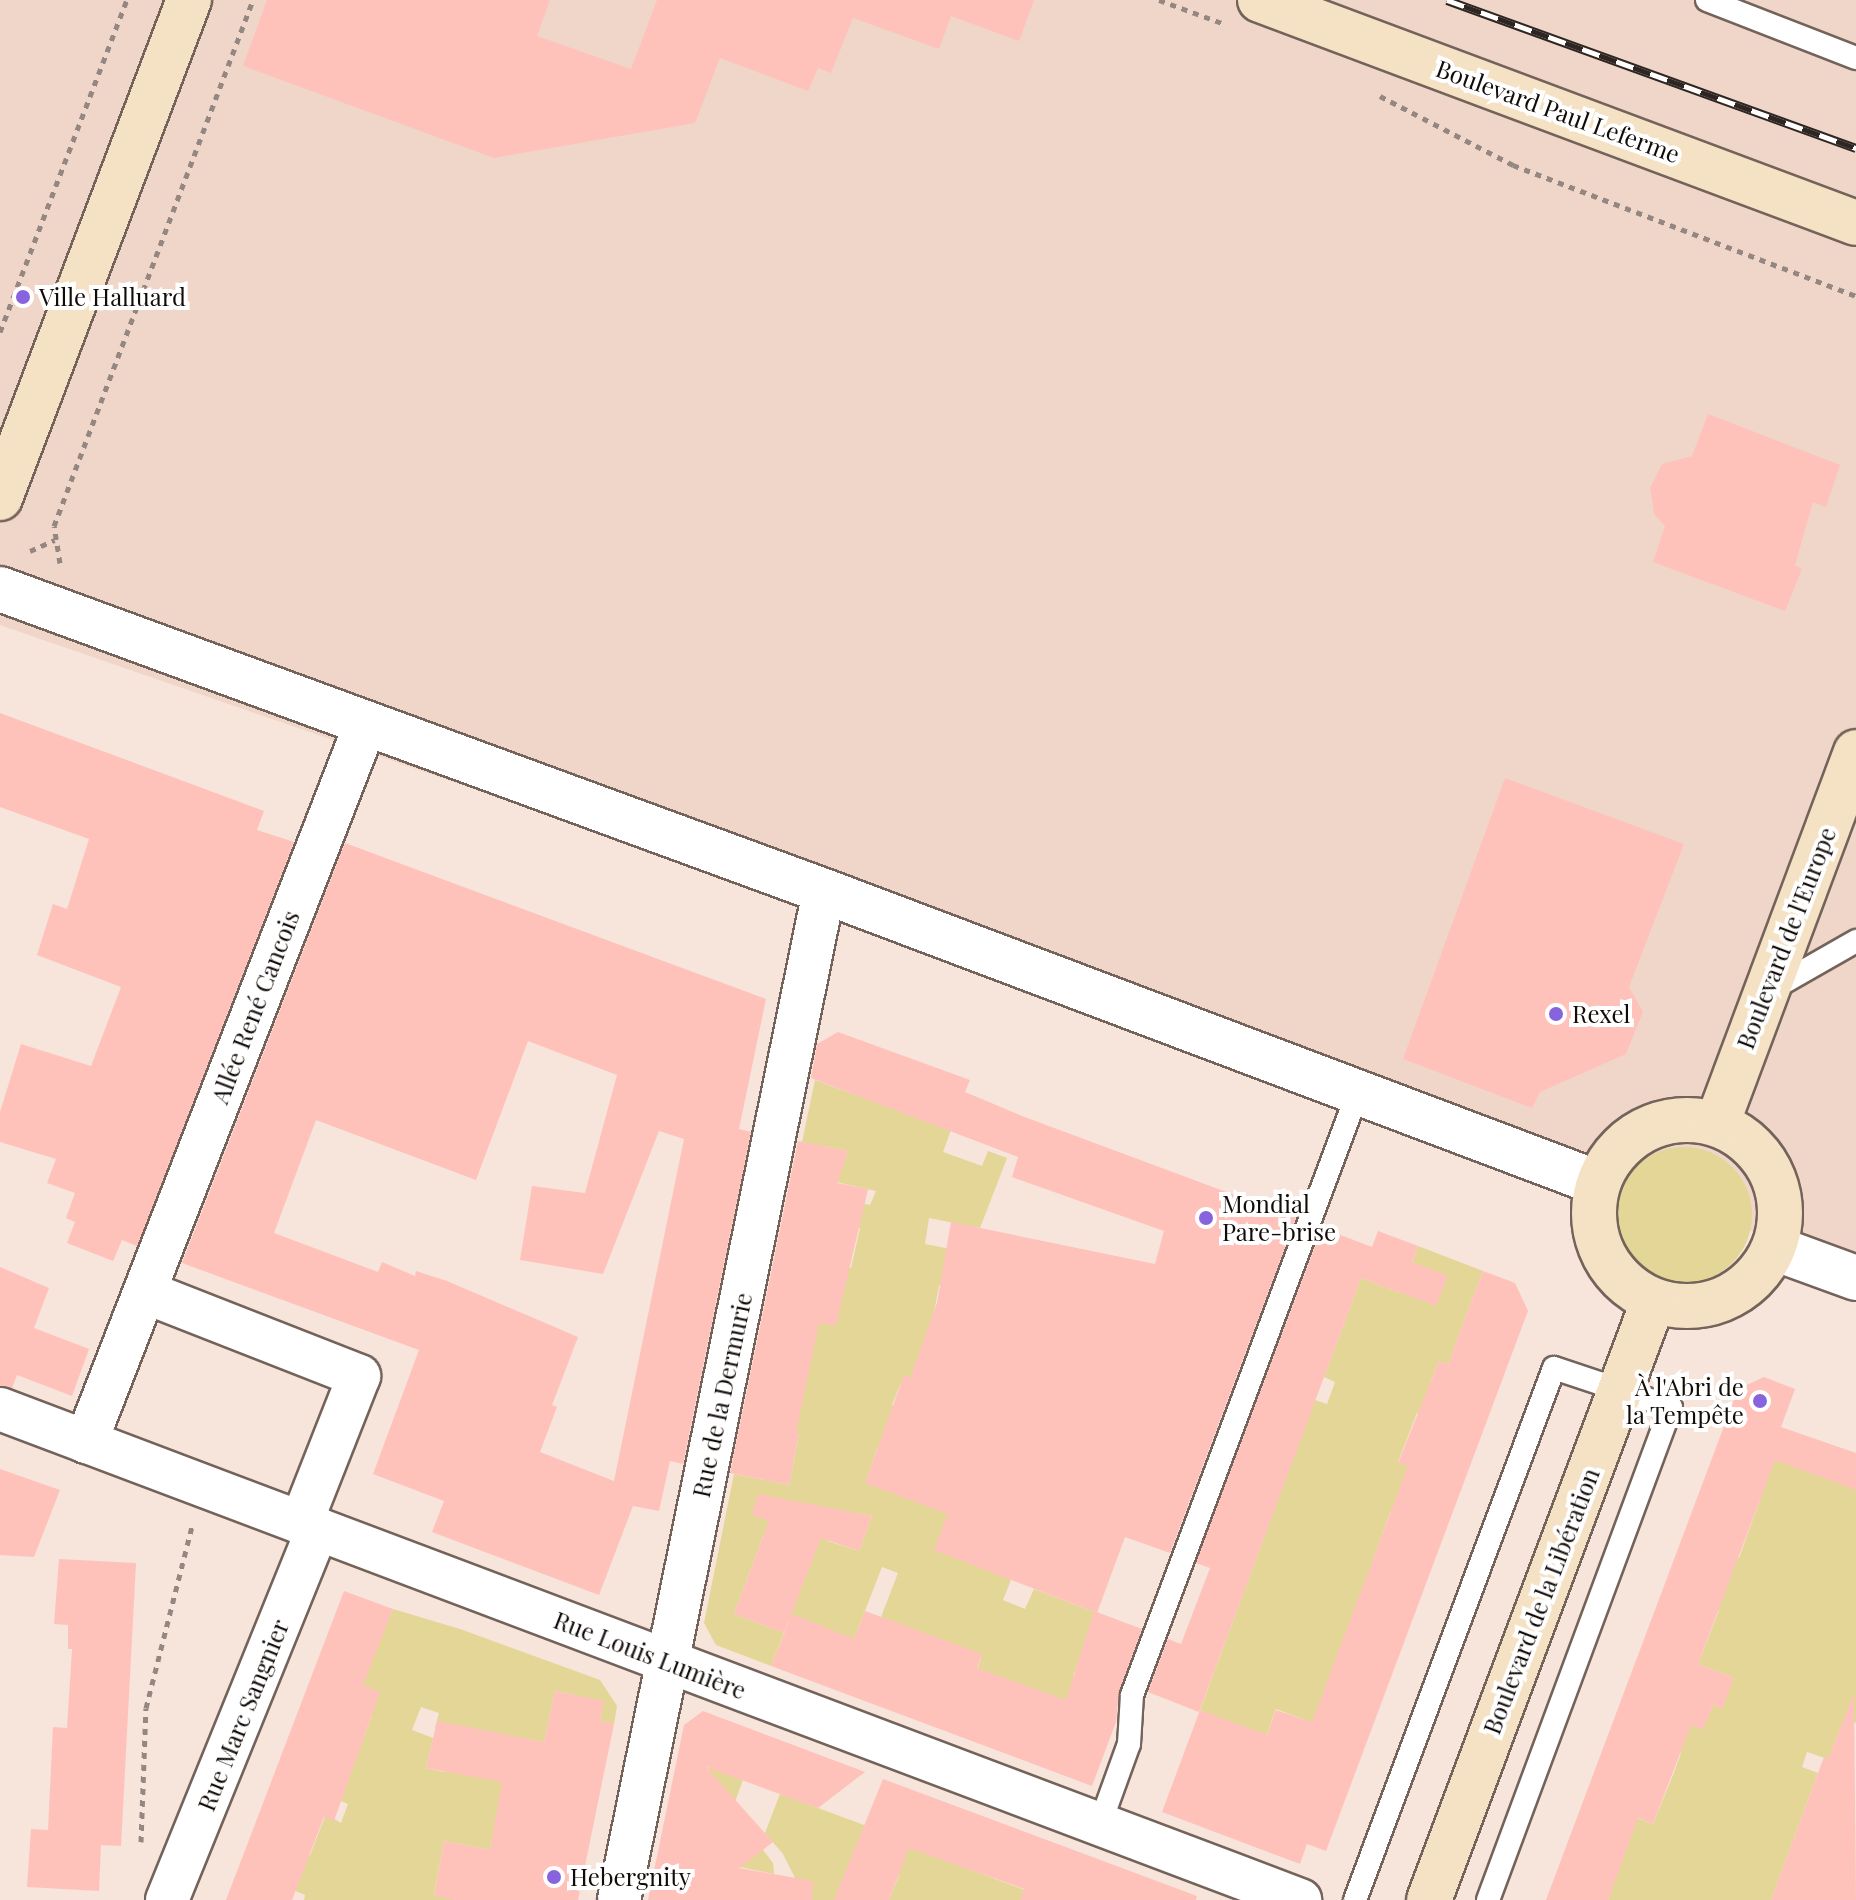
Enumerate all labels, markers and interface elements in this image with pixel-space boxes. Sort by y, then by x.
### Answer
street label: Boulevard Paul Leferme [1432,54,1684,168]
place label: Ville Halluard [39,283,186,311]
marker: Ville Halluard [14,288,32,306]
street label: Boulevard de l'Europe [1730,823,1842,1053]
street label: Allée René Cancois [205,906,305,1108]
place label: Rexel [1572,1000,1630,1028]
marker: Rexel [1547,1005,1565,1023]
place label: Mondial Pare-brise [1222,1190,1336,1246]
marker: Mondial Pare-brise [1197,1209,1215,1227]
street label: Rue de la Dermurie [686,1289,758,1501]
place label: À l'Abri de la Tempête [1625,1373,1744,1429]
marker: À l'Abri de la Tempête [1751,1392,1769,1410]
street label: Boulevard de la Libération [1477,1463,1605,1739]
street label: Rue Louis Lumière [550,1605,750,1705]
street label: Rue Marc Sangnier [191,1615,295,1815]
place label: Hebergnity [570,1863,691,1891]
marker: Hebergnity [545,1868,563,1886]

